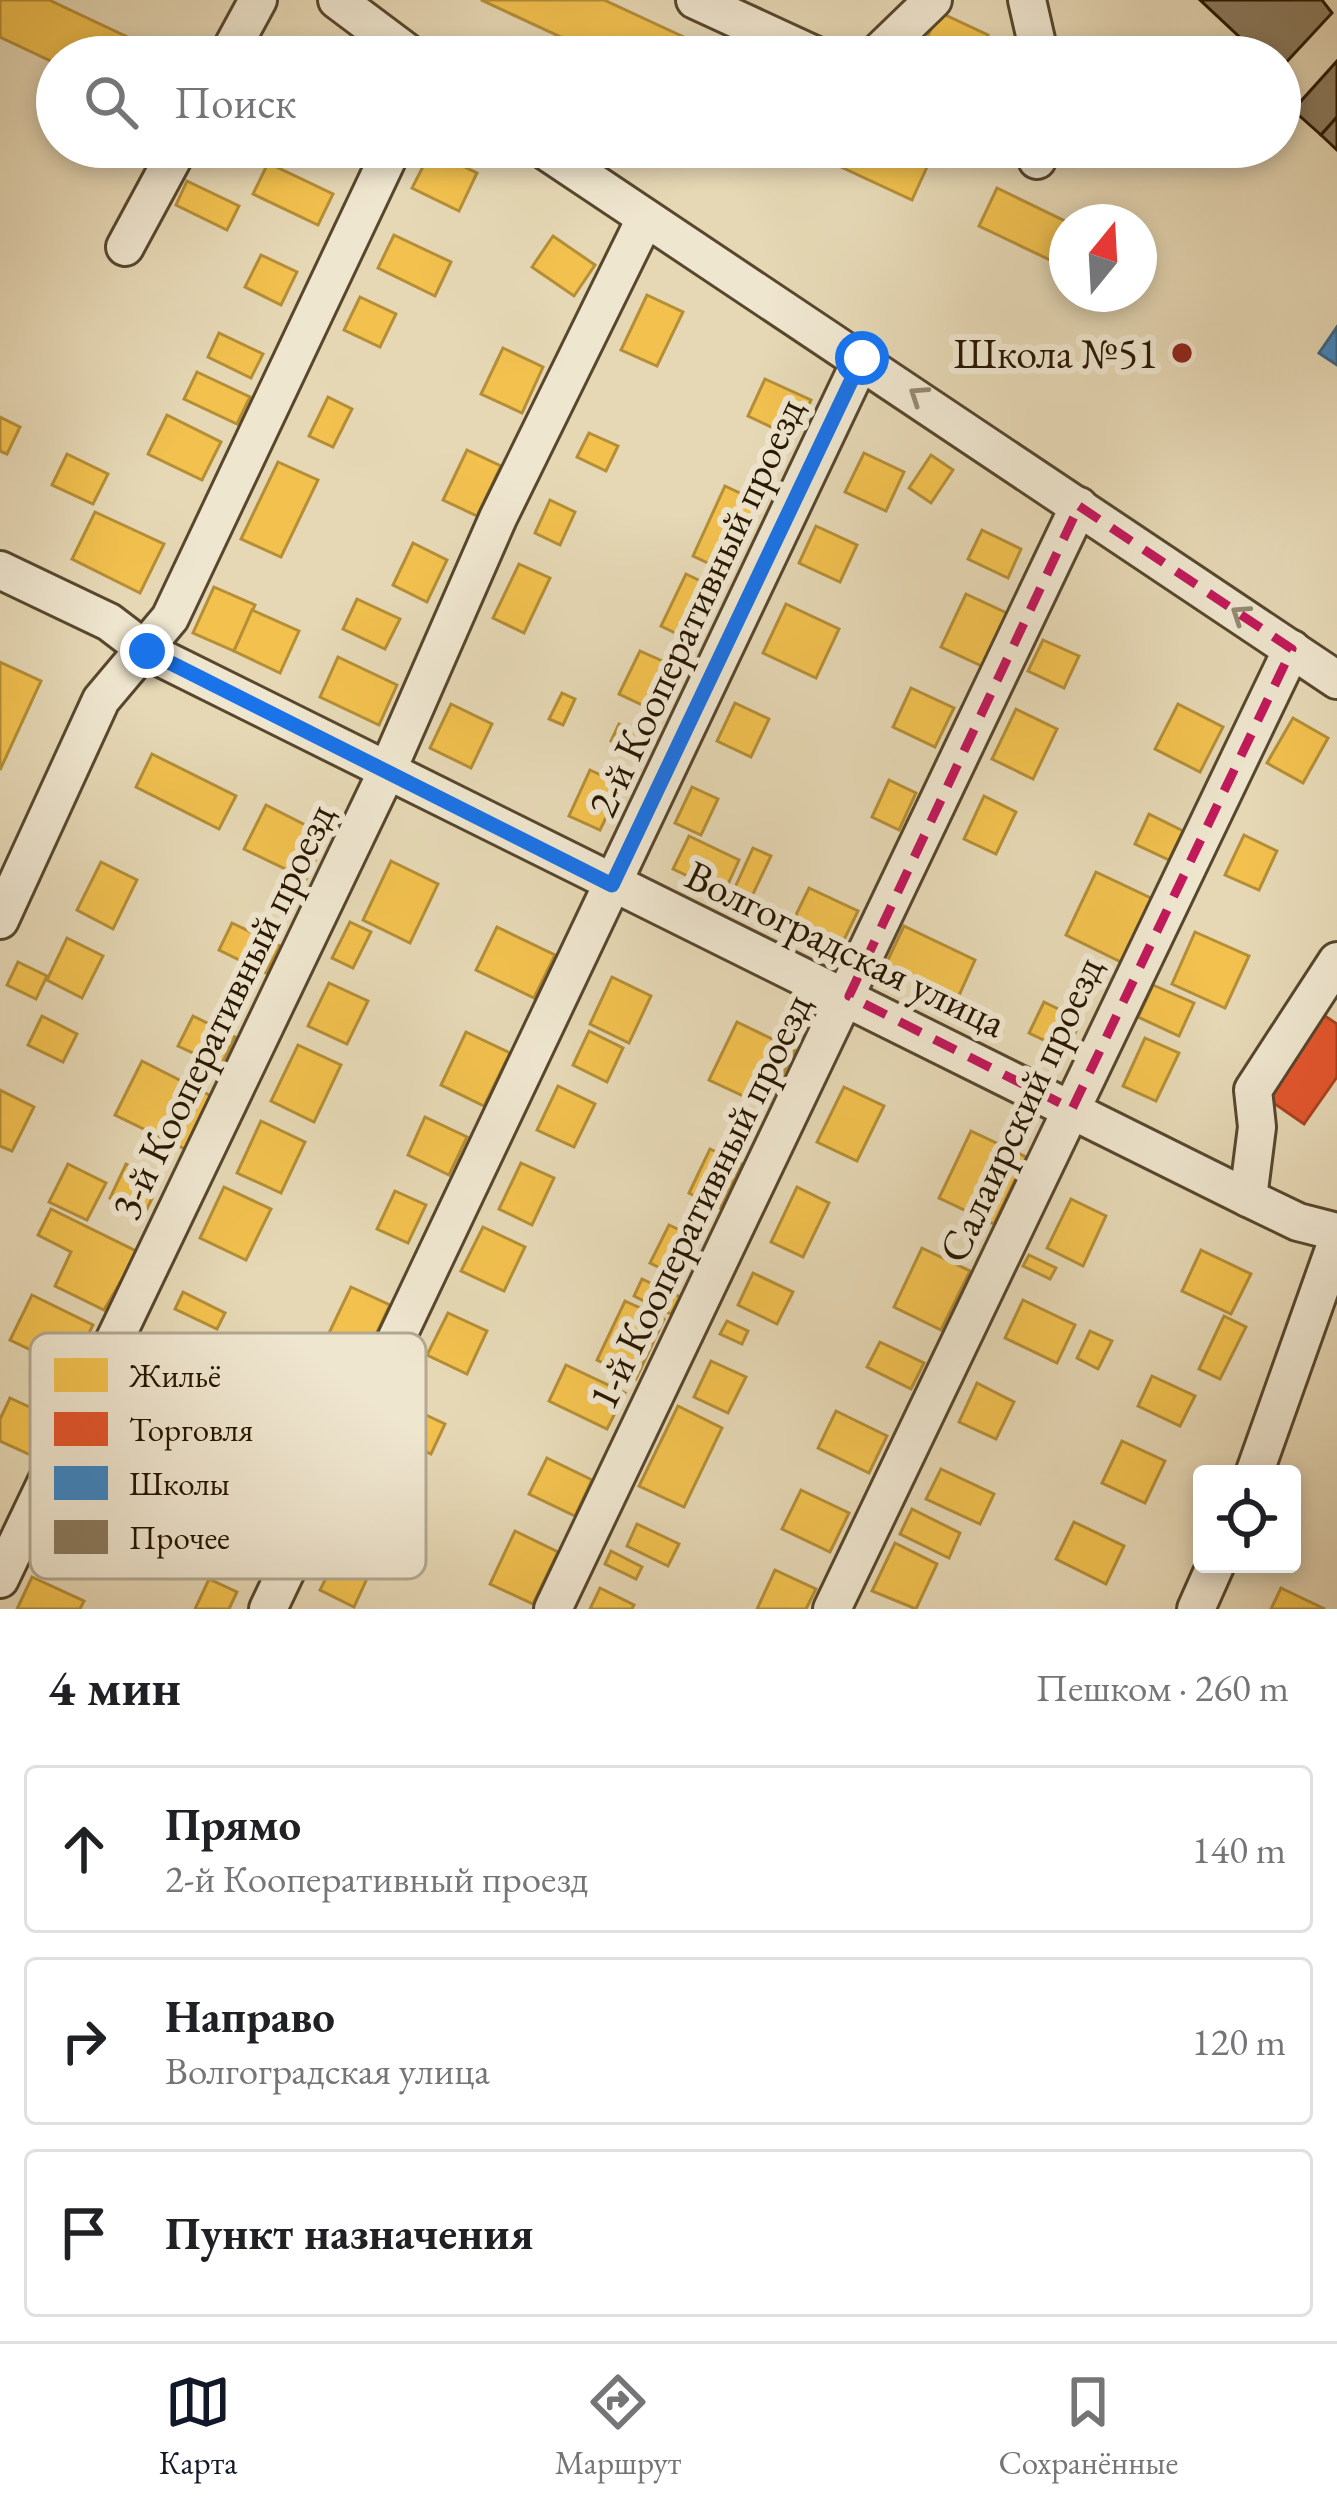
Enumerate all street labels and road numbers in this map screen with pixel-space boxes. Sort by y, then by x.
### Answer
street label: 2-й Кооперативный проезд [574,389,817,825]
street label: 3-й Кооперативный проезд [98,794,347,1228]
street label: Волгоградская улица [676,847,1015,1050]
street label: Салаирский проезд [925,947,1115,1271]
street label: 1-й Кооперативный проезд [575,984,824,1418]

